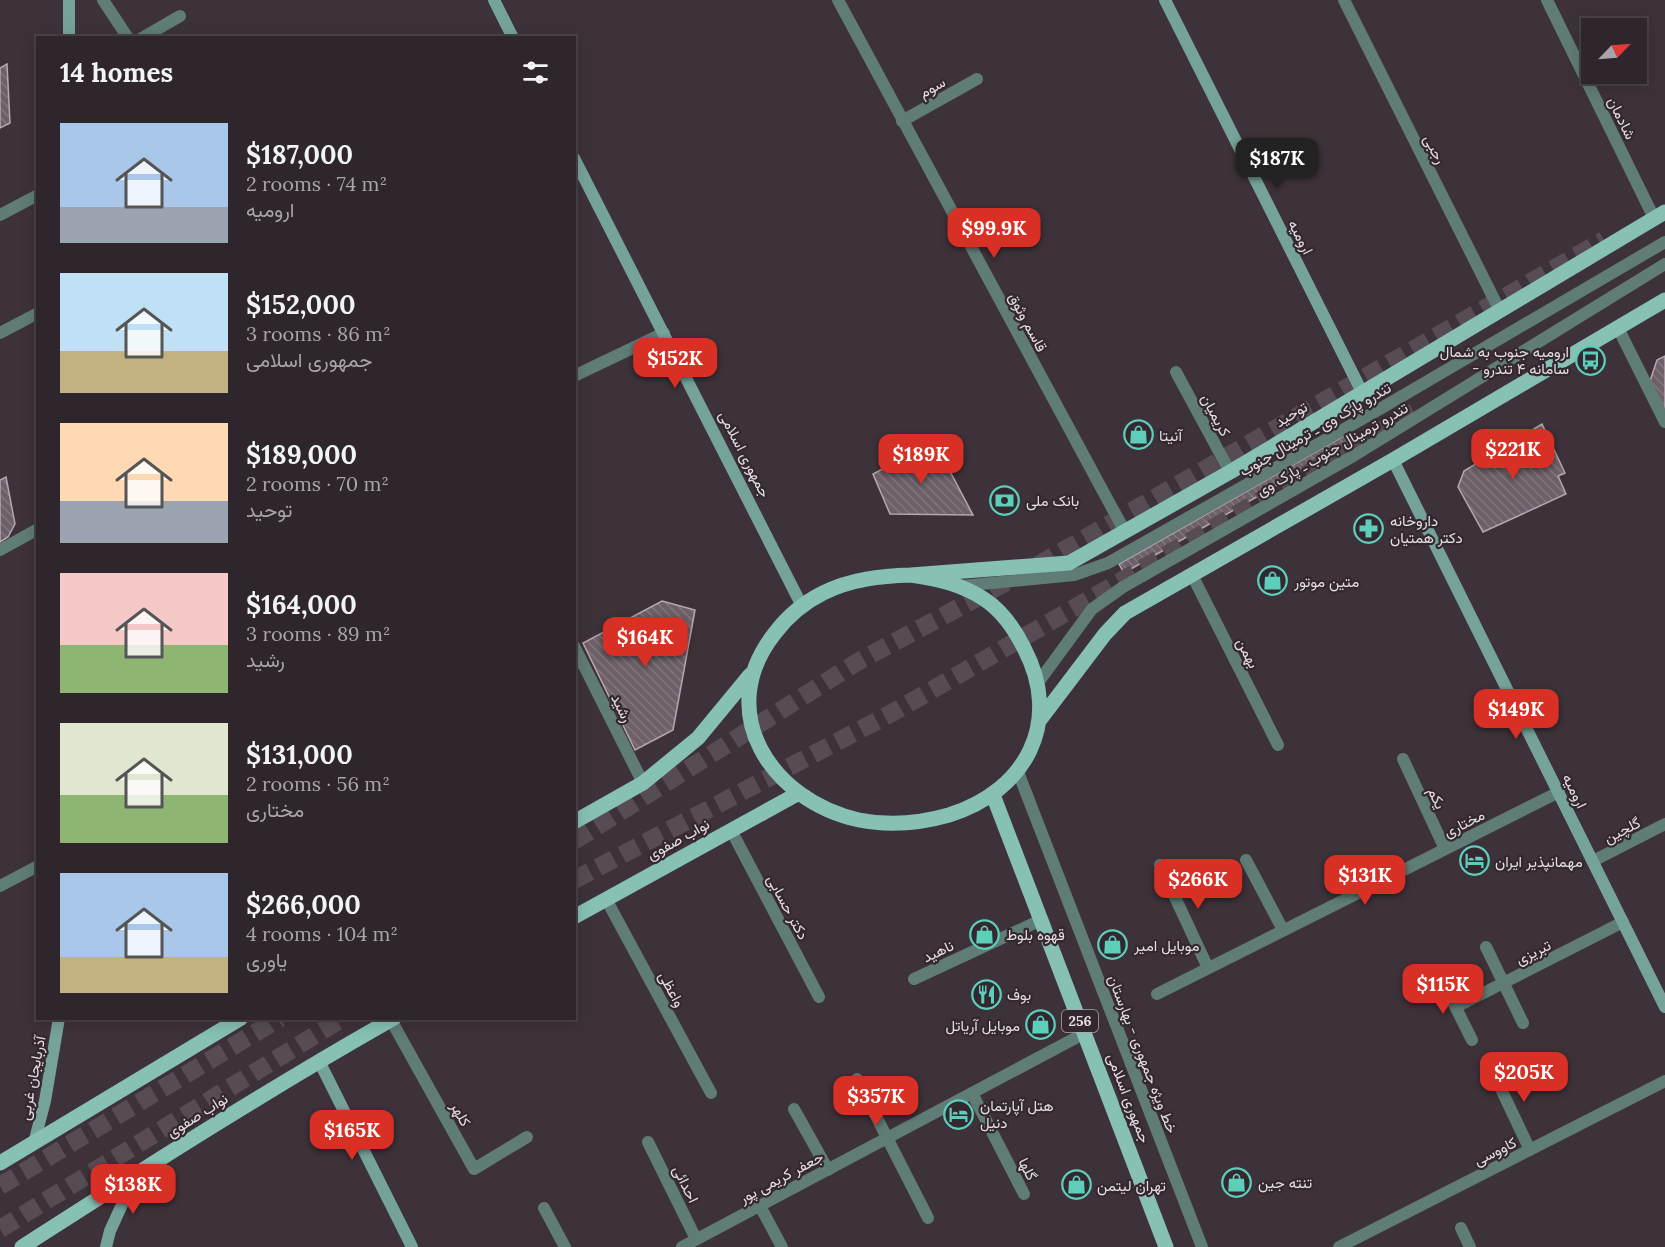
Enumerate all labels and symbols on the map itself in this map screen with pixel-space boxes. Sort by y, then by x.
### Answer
north arrow [1581,18,1647,84]
street label: سوم [915,72,949,103]
street label: شادمان [1604,94,1640,143]
street label: رجبی [1419,131,1450,167]
pin: $187K [1235,138,1319,189]
pin: $99.9K [945,208,1043,259]
street label: ارومیه [1284,217,1318,257]
street label: قاسم وثوق [1004,289,1052,355]
pin: $152K [633,338,717,389]
place label: ارومیه جنوب به شمال - سامانه ۴ تندرو [1440,342,1569,378]
bus stop icon: ارومیه جنوب به شمال - سامانه ۴ تندرو [1574,344,1606,376]
street label: تندرو پارک وی ـ ترمینال جنوب [1236,378,1395,481]
street label: کریمیان [1197,391,1235,440]
street label: توحید [1271,397,1311,431]
street label: تندرو ترمینال جنوب ـ پارک وی [1253,398,1412,501]
street label: جمهوری اسلامی [714,407,775,501]
shop icon: آنیتا [1122,419,1154,451]
place label: آنیتا [1159,426,1183,445]
pin: $221K [1471,429,1555,480]
pin: $189K [879,434,963,485]
bank icon: بانک ملی [989,484,1021,516]
place label: بانک ملی [1026,491,1079,511]
place label: داروخانه دکتر همتیان [1390,511,1463,547]
pharmacy icon: داروخانه دکتر همتیان [1353,513,1385,545]
shop icon: متین موتور [1257,565,1289,597]
place label: متین موتور [1293,572,1359,592]
pin: $164K [603,617,687,668]
street label: بهمن [1232,635,1264,672]
pin: $149K [1474,689,1558,740]
street label: رشید [607,691,637,725]
street label: ارومیه [1559,771,1591,811]
street label: یکم [1423,784,1450,812]
street label: مختاری [1440,805,1488,842]
street label: گلچین [1601,813,1644,848]
street label: نواب صفوی [643,814,713,865]
hotel icon: مهمانپذیر ایران [1458,845,1490,877]
place label: مهمانپذیر ایران [1495,852,1583,872]
pin: $131K [1323,855,1407,906]
pin: $266K [1156,859,1240,910]
street label: دکتر حسابی [762,871,813,943]
shop icon: قهوه بلوط [969,918,1001,950]
place label: قهوه بلوط [1006,925,1065,944]
shop icon: موبایل امیر [1097,929,1129,961]
street label: تبریزی [1512,935,1555,970]
street label: ناهید [919,936,957,966]
place label: موبایل امیر [1133,936,1199,955]
pin: $115K [1401,964,1485,1015]
street label: واعظی [654,968,689,1011]
street label: خط ویژه جمهوری - بهارستان [1103,972,1182,1136]
restaurant icon: بوف [970,978,1002,1010]
place label: بوف [1007,985,1031,1004]
shop icon: موبایل آریاتل [1025,1009,1057,1041]
road number: 256 [1062,1010,1098,1032]
place label: موبایل آریاتل [946,1016,1020,1035]
street label: آذربایجان غربی [15,1033,51,1122]
street label: جمهوری اسلامی [1102,1050,1155,1146]
pin: $205K [1482,1052,1566,1103]
pin: $357K [834,1076,918,1127]
street label: نواب صفوی [163,1089,232,1142]
place label: هتل آپارتمان دنیل [980,1096,1054,1132]
street label: کلهر [446,1098,475,1130]
hotel icon: هتل آپارتمان دنیل [943,1098,975,1130]
pin: $165K [310,1110,394,1161]
street label: کاووسی [1470,1132,1520,1170]
street label: جعفر کریمی پور [735,1147,827,1209]
street label: گلها [1014,1155,1042,1184]
street label: احدائی [668,1162,703,1206]
pin: $138K [91,1164,175,1215]
shop icon: تنته جین [1221,1166,1253,1198]
shop icon: تهران لیتمن [1060,1169,1092,1201]
place label: تنته جین [1258,1173,1312,1193]
place label: تهران لیتمن [1097,1176,1166,1196]

